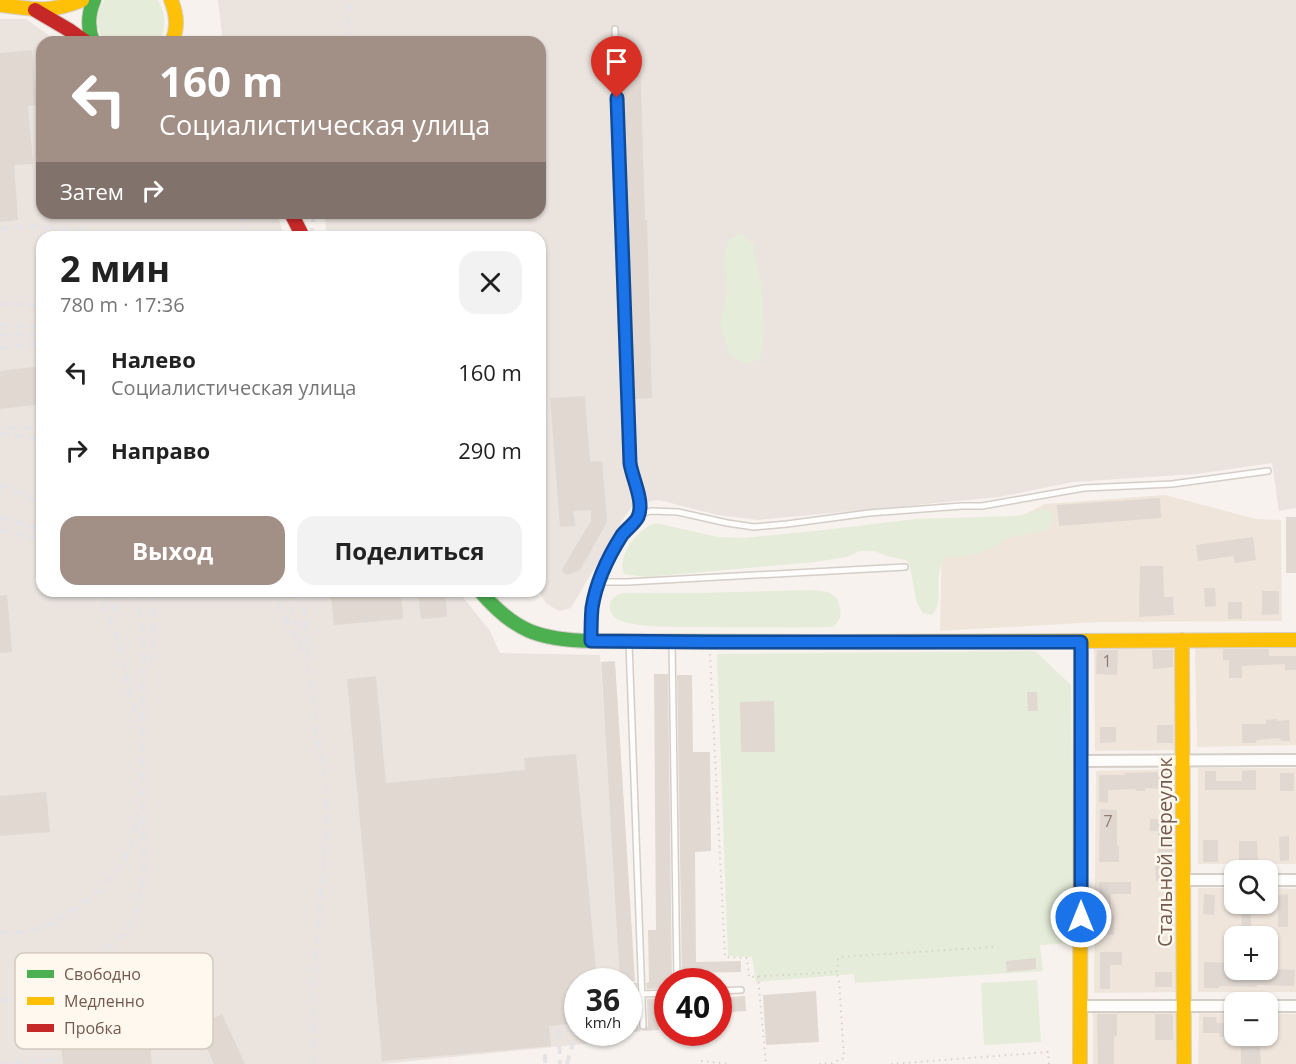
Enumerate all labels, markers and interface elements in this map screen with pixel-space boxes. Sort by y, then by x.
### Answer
pin [591,36,642,98]
icon: arrive [600,45,633,78]
text: 160 m [159,52,283,109]
icon: left [60,60,138,138]
text: Социалистическая улица [159,106,490,143]
icon: right [136,174,169,207]
text: Затем [60,176,124,206]
text: 2 мин [60,244,170,293]
button: close [459,251,522,314]
text: 780 m · 17:36 [60,291,185,318]
text: Налево [111,344,196,374]
icon: left [60,356,93,389]
text: 160 m [458,357,522,387]
text: Социалистическая улица [111,374,356,401]
icon: right [60,434,93,467]
text: Направо [111,435,210,465]
text: 290 m [458,435,522,465]
button: Выход [60,516,285,585]
button: Поделиться [297,516,522,585]
house number: 1 [1102,650,1112,672]
street label: Стальной переулок [1151,756,1178,947]
house number: 7 [1103,810,1113,832]
map controls [1224,860,1278,1046]
button: search [1224,860,1278,914]
position arrow [1049,885,1113,949]
button: + [1224,926,1278,980]
legend [15,953,213,1049]
text: Свободно [64,963,141,985]
speed limit sign: 40 [654,968,732,1046]
text: 36 [586,979,620,1020]
text: Медленно [64,990,145,1012]
button: − [1224,992,1278,1046]
text: km/h [585,1012,621,1032]
text: Пробка [64,1017,122,1039]

